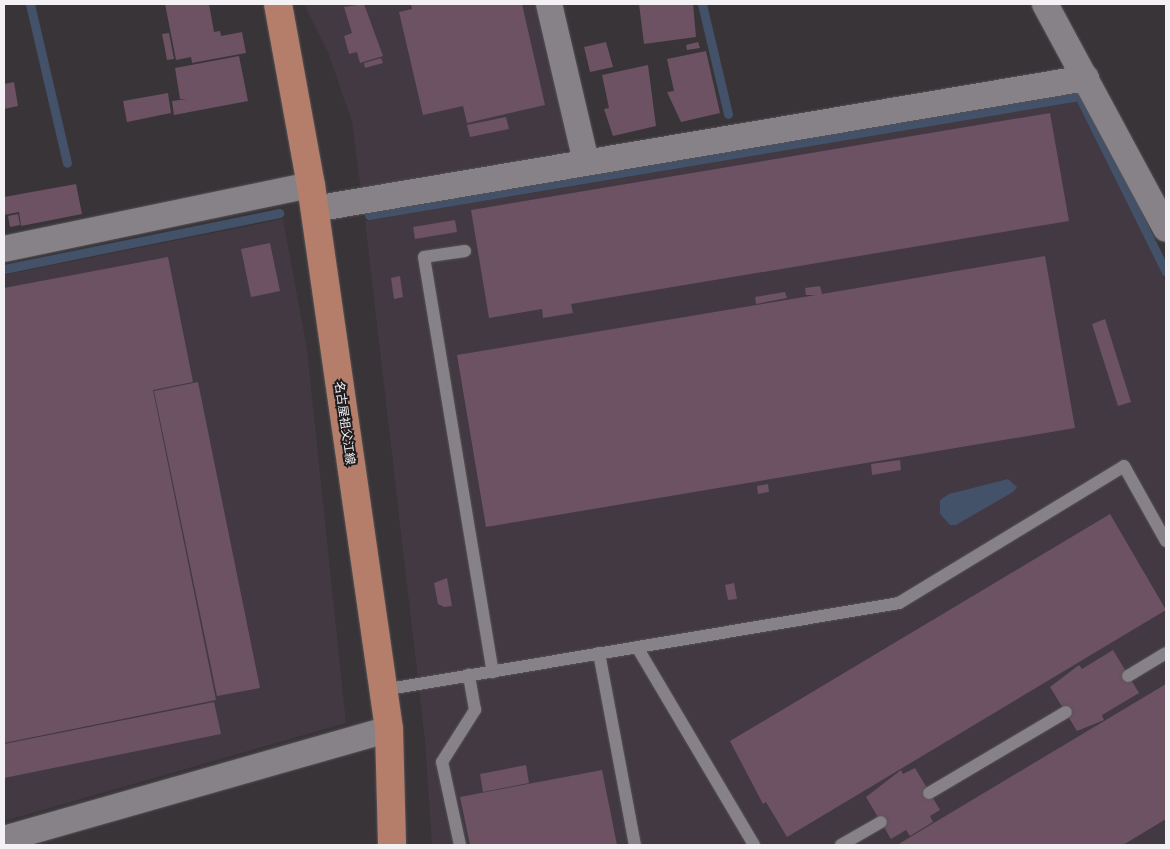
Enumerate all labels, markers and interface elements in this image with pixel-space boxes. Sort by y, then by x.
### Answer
street label: 名古屋祖父江線 [332,380,358,466]

